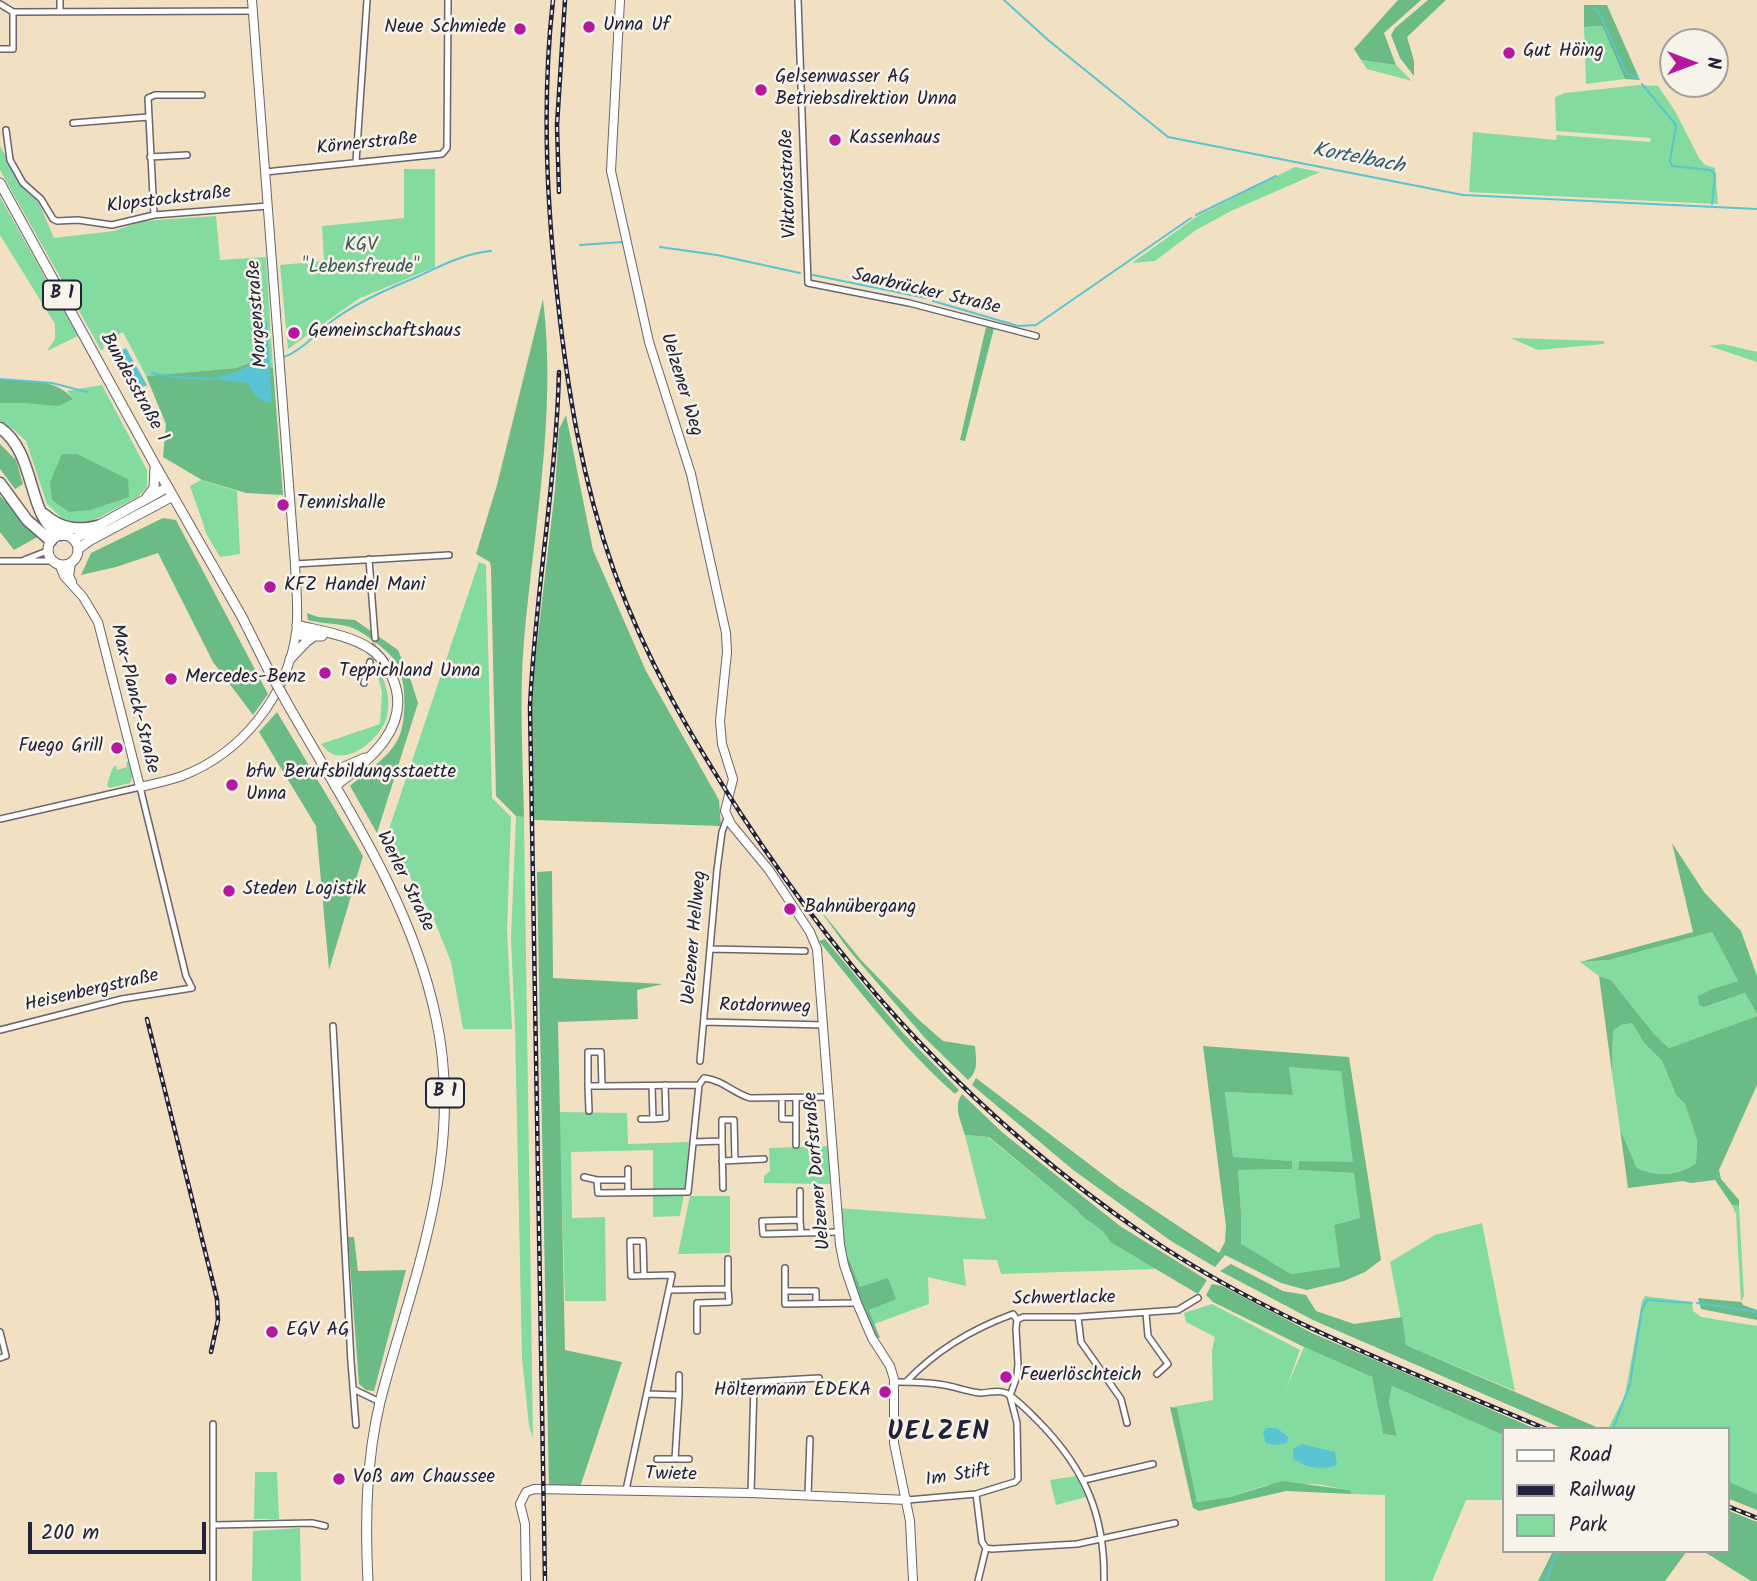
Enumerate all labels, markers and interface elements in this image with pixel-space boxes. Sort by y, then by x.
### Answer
place label: Unna Uf [603,16,670,38]
place label: Neue Schmiede [384,18,506,40]
marker: Unna Uf [581,19,597,35]
marker: Neue Schmiede [512,21,528,37]
north arrow [1659,28,1729,98]
place label: Gut Höing [1523,42,1604,64]
marker: Gut Höing [1501,45,1517,61]
text: N [1698,57,1728,69]
place label: Gelsenwasser AG Betriebsdirektion Unna [775,68,957,112]
marker: Gelsenwasser AG Betriebsdirektion Unna [753,82,769,98]
street label: Körnerstraße [315,128,419,162]
street label: Viktoriastraße [777,129,803,239]
place label: Kassenhaus [849,129,940,151]
marker: Kassenhaus [827,132,843,148]
water label: Kortelbach [1310,139,1406,181]
street label: Klopstockstraße [105,182,233,220]
park label: KGV "Lebensfreude" [302,236,420,280]
street label: Morgenstraße [244,259,274,369]
street label: Saarbrücker Straße [850,265,1002,321]
road number: B 1 [43,281,81,310]
place label: Gemeinschaftshaus [308,322,461,344]
marker: Gemeinschaftshaus [286,325,302,341]
street label: Bundesstraße 1 [94,329,172,447]
street label: Uelzener Weg [654,331,706,439]
place label: Tennishalle [297,494,386,516]
marker: Tennishalle [275,497,291,513]
place label: KFZ Handel Mani [284,576,425,598]
marker: KFZ Handel Mani [262,579,278,595]
street label: Max-Planck-Straße [103,622,163,776]
place label: Teppichland Unna [339,662,480,684]
marker: Teppichland Unna [317,665,333,681]
place label: Mercedes-Benz [185,668,306,690]
marker: Mercedes-Benz [163,671,179,687]
place label: Fuego Grill [18,737,103,759]
marker: Fuego Grill [109,740,125,756]
place label: bfw Berufsbildungsstaette Unna [246,763,456,807]
marker: bfw Berufsbildungsstaette Unna [224,777,240,793]
street label: Werler Straße [370,828,438,936]
street label: Uelzener Hellweg [679,870,713,1006]
place label: Steden Logistik [243,880,366,902]
marker: Steden Logistik [221,883,237,899]
place label: Bahnübergang [804,898,916,920]
marker: Bahnübergang [782,901,798,917]
street label: Heisenbergstraße [23,966,161,1018]
street label: Rotdornweg [719,996,811,1020]
road number: B 1 [426,1078,464,1108]
street label: Uelzener Dorfstraße [801,1091,837,1251]
street label: Schwertlacke [1012,1288,1116,1312]
place label: EGV AG [286,1321,350,1343]
marker: EGV AG [264,1324,280,1340]
place label: Feuerlöschteich [1020,1366,1142,1388]
marker: Feuerlöschteich [998,1369,1014,1385]
place label: Höltermann EDEKA [714,1381,871,1403]
marker: Höltermann EDEKA [877,1384,893,1400]
district label: UELZEN [888,1419,990,1451]
legend [1502,1427,1729,1553]
text: Road [1569,1439,1611,1472]
street label: Im Stift [924,1461,992,1493]
street label: Twiete [645,1464,697,1488]
place label: Voß am Chaussee [353,1468,495,1490]
marker: Voß am Chaussee [331,1471,347,1487]
text: Railway [1569,1474,1635,1507]
scale bar [32,1508,210,1552]
text: Park [1569,1509,1607,1542]
text: 200 m [41,1517,99,1550]

